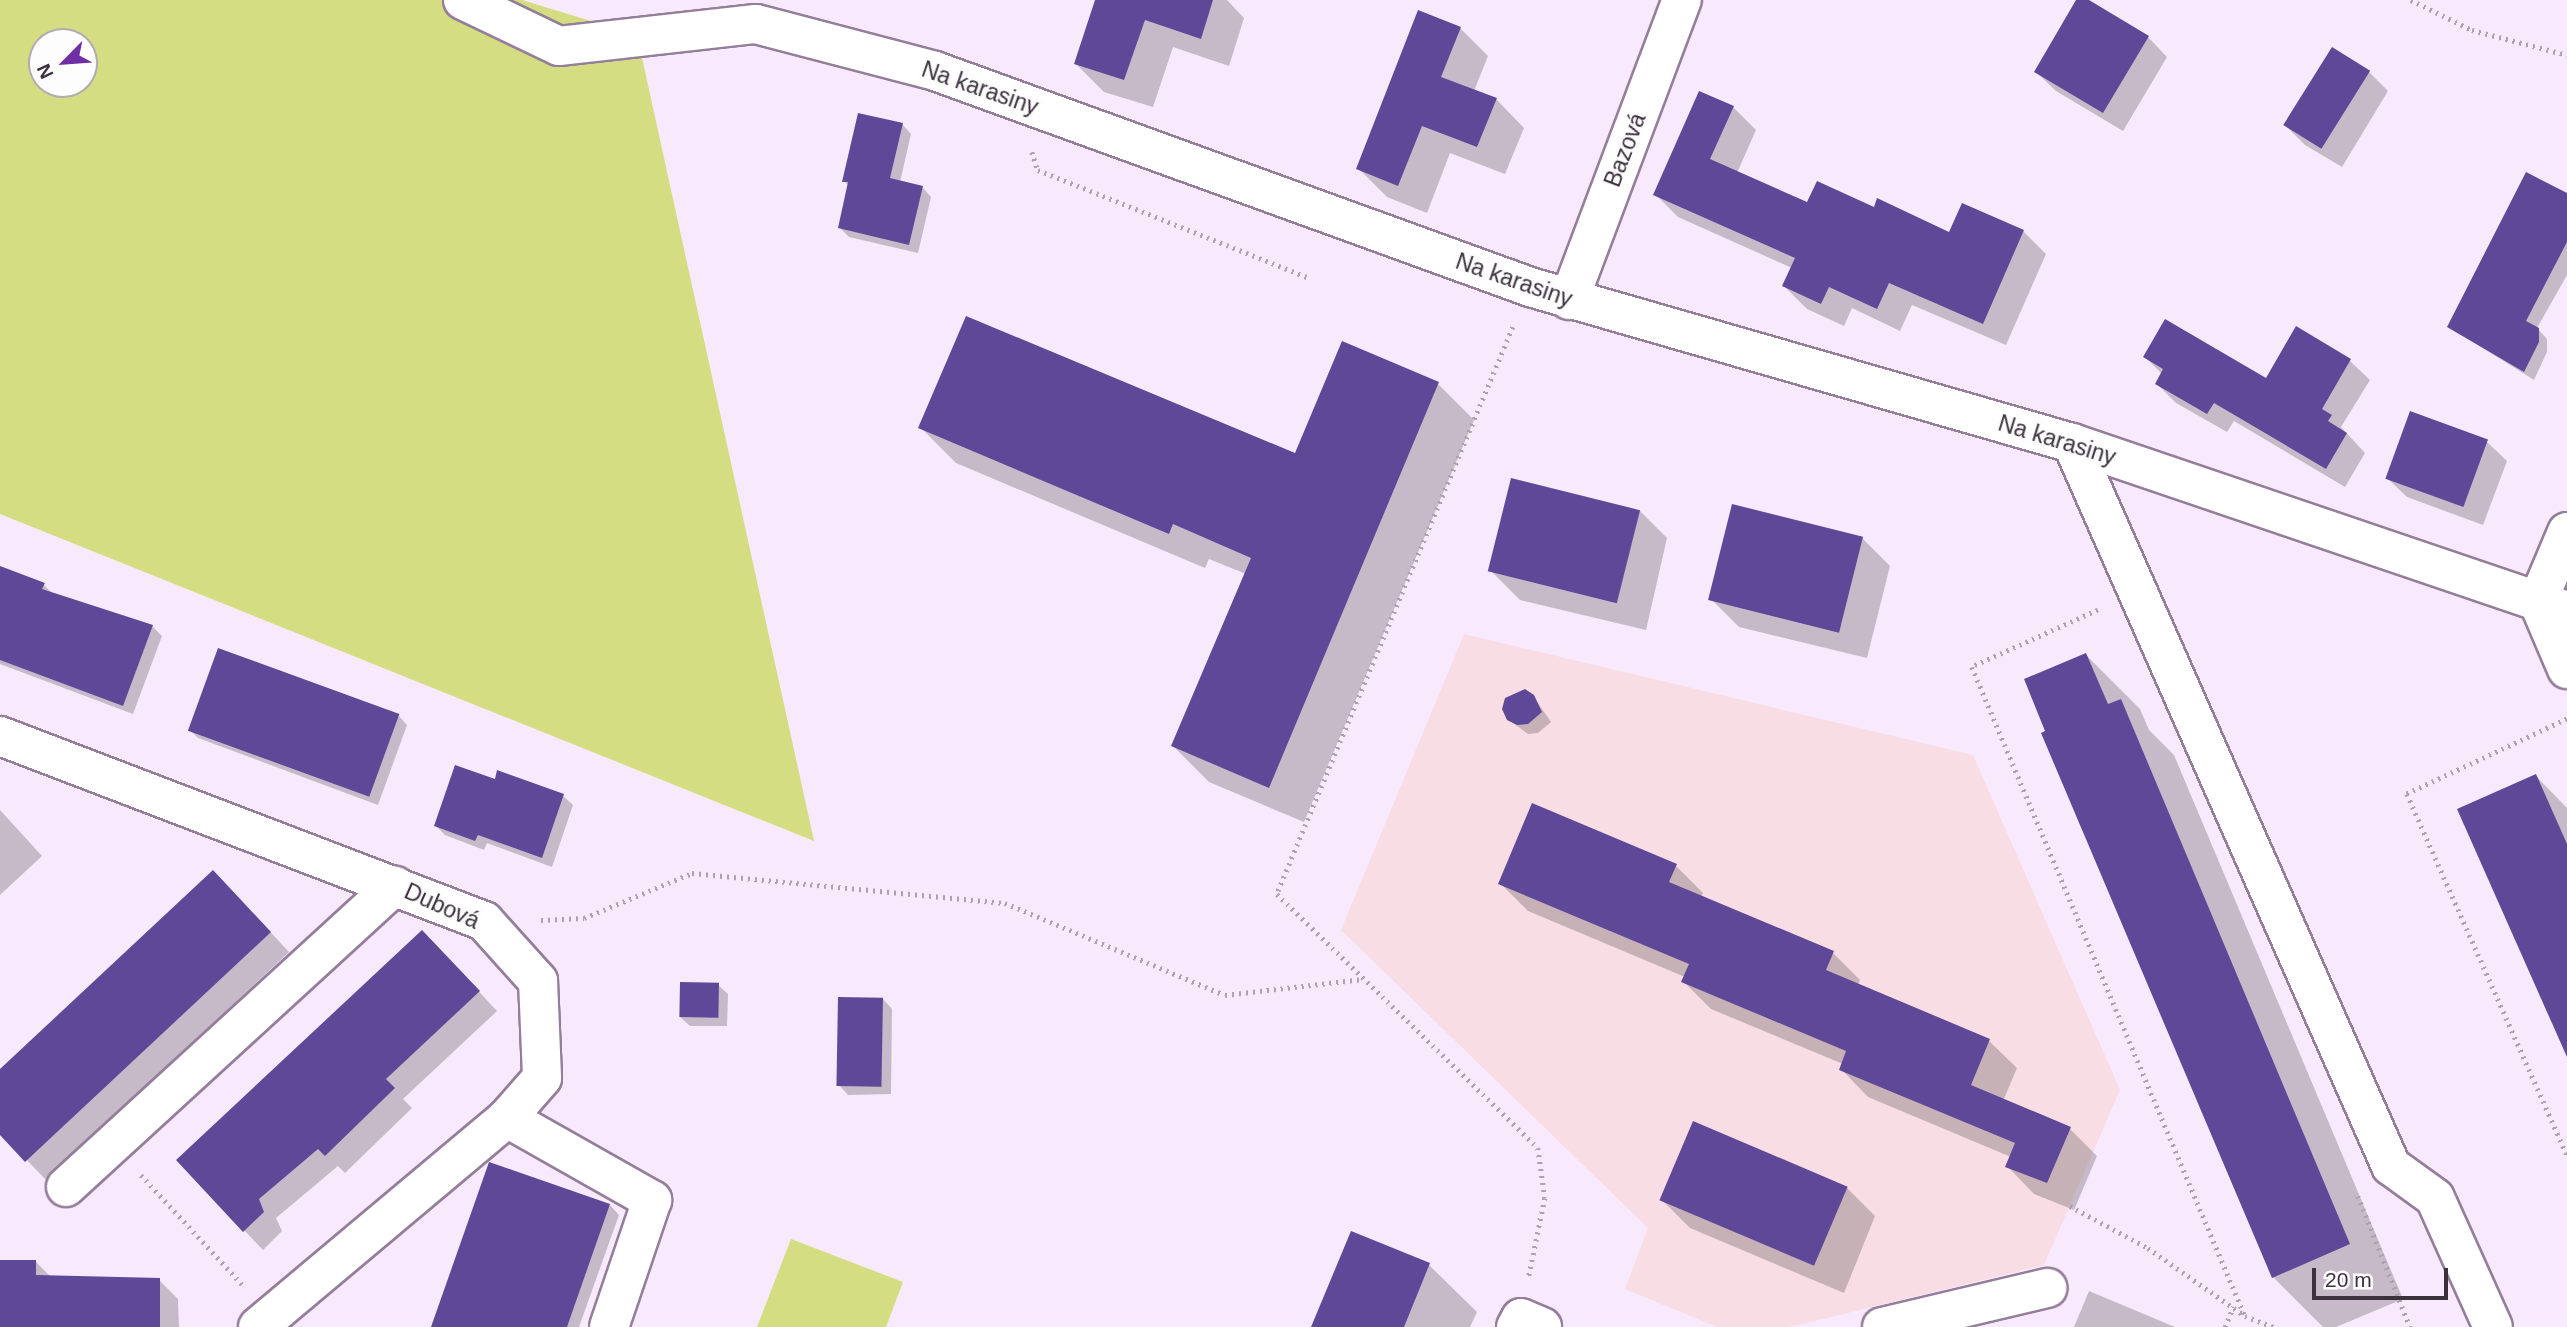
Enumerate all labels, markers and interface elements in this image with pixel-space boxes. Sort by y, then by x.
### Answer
north arrow [28,28,98,98]
street label: Na karasiny [918,55,1042,121]
text: N [33,61,58,82]
street label: Bazová [1598,109,1652,191]
street label: Na karasiny [1452,247,1576,313]
street label: Na karasiny [1995,409,2119,471]
street label: Dubová [400,877,484,935]
scale bar [2315,1254,2452,1298]
text: 20 m [2325,1268,2372,1291]

